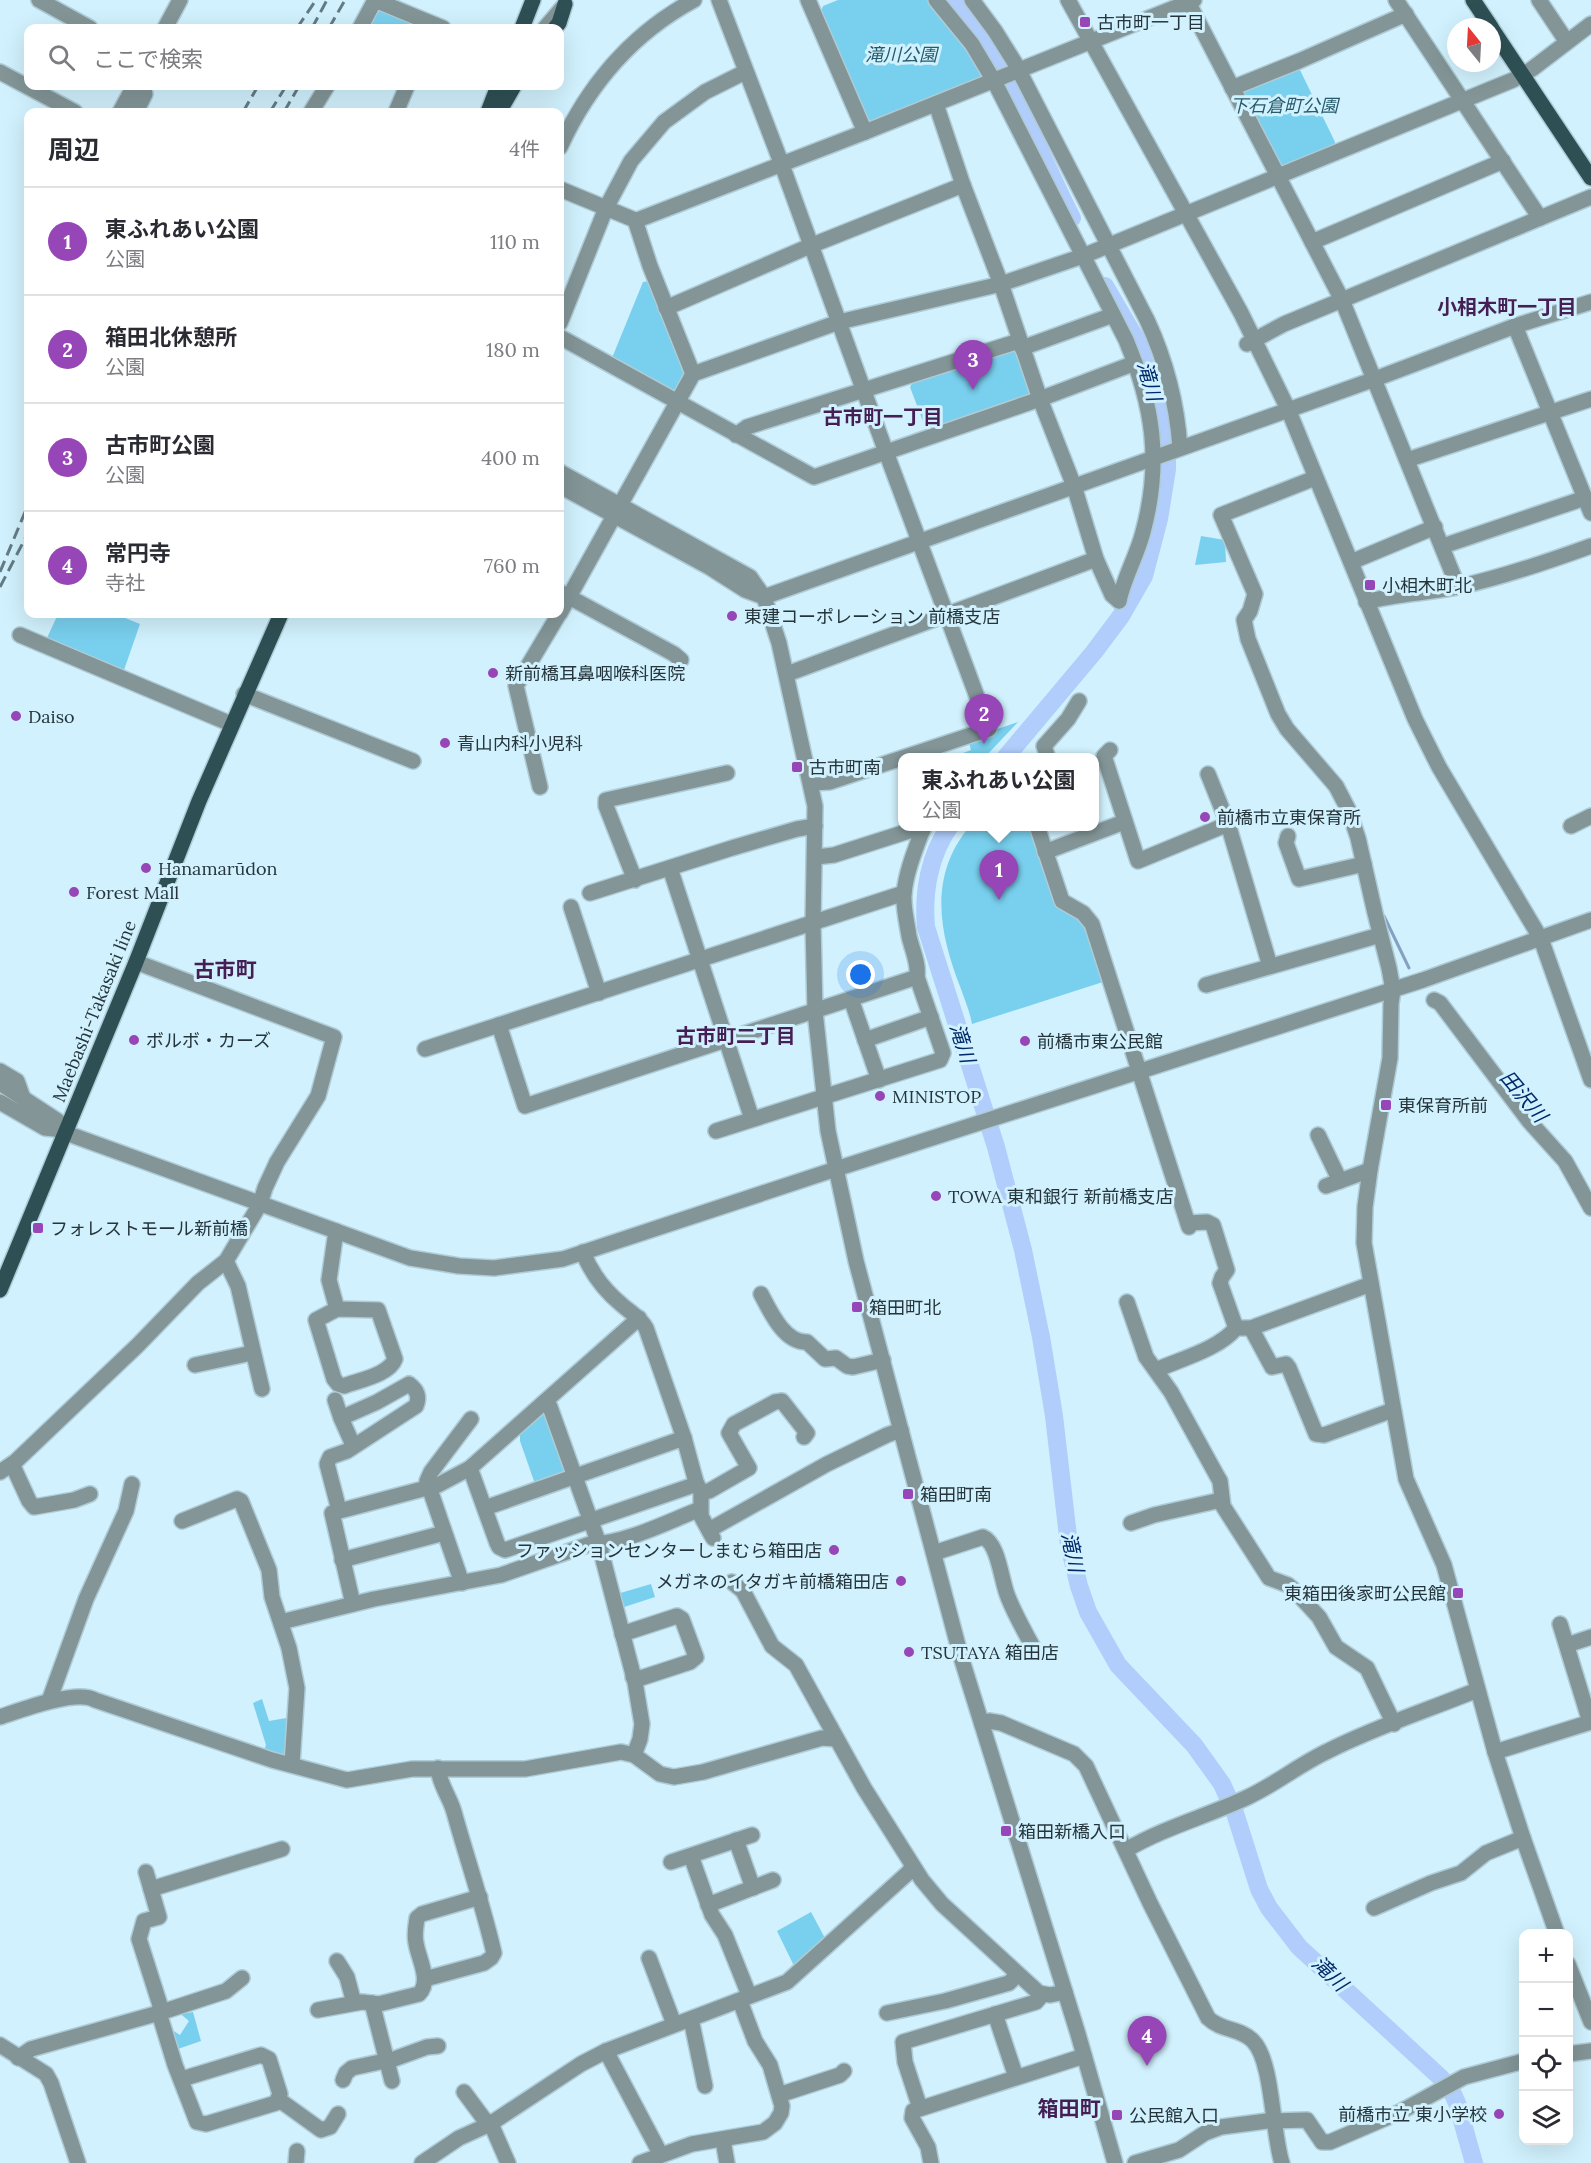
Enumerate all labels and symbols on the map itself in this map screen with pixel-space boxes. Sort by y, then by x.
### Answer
place label: 古市町一丁目 [1097,11,1205,34]
marker: 古市町一丁目 [1078,15,1092,29]
north arrow [1447,18,1501,72]
park label: 滝川公園 [865,43,940,66]
park label: 下石倉町公園 [1230,94,1341,117]
district label: 小相木町一丁目 [1437,294,1577,319]
pin: 3 [954,340,992,390]
water label: 滝川 [1132,358,1168,406]
district label: 古市町一丁目 [823,404,943,429]
place label: 小相木町北 [1382,574,1472,597]
marker: 小相木町北 [1363,578,1377,592]
place label: 東建コーポレーション 前橋支店 [744,605,1000,628]
marker: 東建コーポレーション 前橋支店 [725,609,739,623]
place label: 新前橋耳鼻咽喉科医院 [505,662,685,685]
marker: 新前橋耳鼻咽喉科医院 [486,666,500,680]
pin: 2 [964,694,1004,744]
place label: Daiso [28,705,75,728]
marker: Daiso [9,709,23,723]
place label: 青山内科小児科 [457,732,583,755]
marker: 青山内科小児科 [438,736,452,750]
place label: 古市町南 [809,756,881,779]
marker: 古市町南 [790,760,804,774]
place label: 前橋市立東保育所 [1217,806,1361,829]
marker: 前橋市立東保育所 [1198,810,1212,824]
pin: 1 [980,850,1018,900]
place label: Hanamarūdon [158,857,278,880]
marker: Hanamarūdon [139,861,153,875]
place label: Forest Mall [86,881,179,904]
marker: Forest Mall [67,885,81,899]
street label: Maebashi-Takasaki line [47,916,141,1105]
district label: 古市町 [194,956,257,983]
your location [846,960,875,989]
water label: 滝川 [945,1020,982,1068]
district label: 古市町二丁目 [676,1023,796,1048]
place label: ボルボ・カーズ [146,1029,271,1052]
place label: 前橋市東公民館 [1037,1030,1163,1053]
marker: ボルボ・カーズ [127,1033,141,1047]
marker: 前橋市東公民館 [1018,1034,1032,1048]
water label: 田沢川 [1495,1065,1554,1129]
place label: MINISTOP [892,1085,981,1108]
marker: MINISTOP [873,1089,887,1103]
place label: 東保育所前 [1398,1094,1488,1117]
marker: 東保育所前 [1379,1098,1393,1112]
place label: TOWA 東和銀行 新前橋支店 [948,1185,1173,1208]
marker: TOWA 東和銀行 新前橋支店 [929,1189,943,1203]
place label: フォレストモール新前橋 [50,1217,248,1240]
marker: フォレストモール新前橋 [31,1221,45,1235]
place label: 箱田町北 [869,1296,941,1319]
marker: 箱田町北 [850,1300,864,1314]
place label: 箱田町南 [920,1483,992,1506]
marker: 箱田町南 [901,1487,915,1501]
water label: 滝川 [1057,1530,1090,1576]
place label: ファッションセンターしまむら箱田店 [516,1539,822,1562]
marker: ファッションセンターしまむら箱田店 [827,1543,841,1557]
place label: メガネのイタガキ前橋箱田店 [656,1570,889,1593]
marker: メガネのイタガキ前橋箱田店 [894,1574,908,1588]
place label: 東箱田後家町公民館 [1284,1582,1446,1605]
marker: 東箱田後家町公民館 [1451,1586,1465,1600]
place label: TSUTAYA 箱田店 [921,1641,1059,1664]
marker: TSUTAYA 箱田店 [902,1645,916,1659]
place label: 箱田新橋入口 [1018,1820,1126,1843]
marker: 箱田新橋入口 [999,1824,1013,1838]
water label: 滝川 [1307,1950,1355,1997]
pin: 4 [1128,2016,1166,2066]
district label: 箱田町 [1038,2095,1101,2122]
place label: 前橋市立 東小学校 [1338,2103,1487,2126]
place label: 公民館入口 [1129,2104,1219,2127]
marker: 前橋市立 東小学校 [1492,2107,1506,2121]
marker: 公民館入口 [1110,2108,1124,2122]

